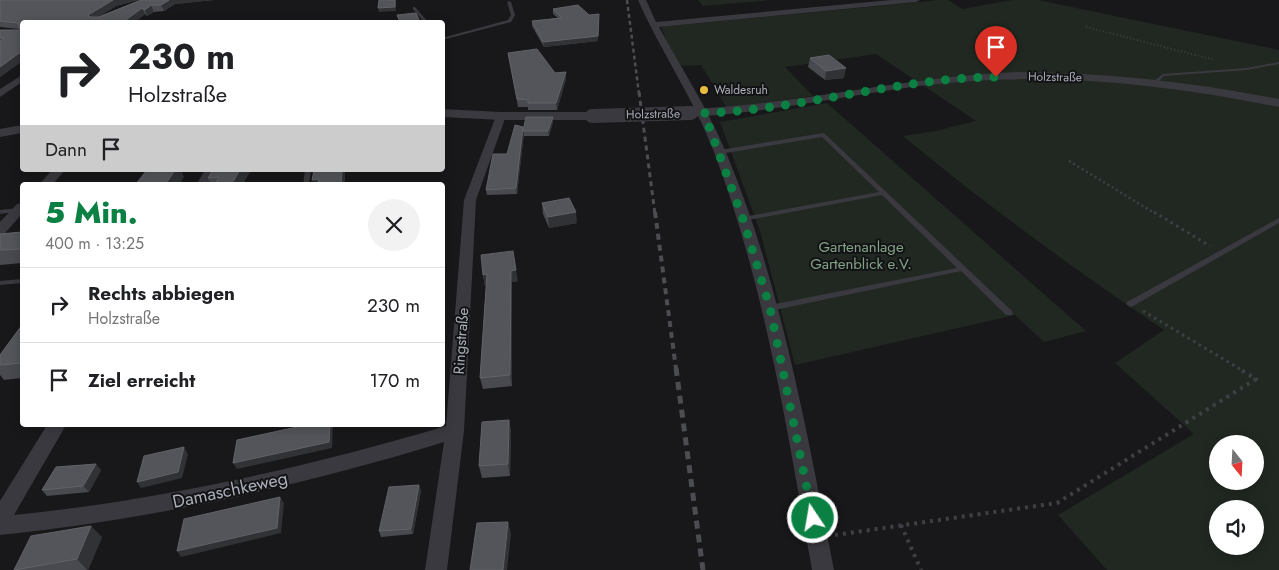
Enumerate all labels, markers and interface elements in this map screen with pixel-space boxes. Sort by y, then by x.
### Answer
pin [975,26,1017,77]
text: 230 m [128,32,235,82]
icon: arrive [982,33,1010,61]
icon: right [45,40,110,105]
street label: Holzstraße [1028,68,1082,86]
text: Holzstraße [128,78,227,110]
place label: Waldesruh [714,81,768,99]
marker: Waldesruh [698,84,710,96]
street label: Holzstraße [626,105,680,123]
icon: arrive [97,135,125,163]
text: Dann [45,136,87,163]
text: 5 Min. [45,191,138,234]
button: close [368,199,420,251]
text: 400 m · 13:25 [45,232,144,255]
park label: Gartenanlage Gartenblick e.V. [810,236,912,275]
text: Rechts abbiegen [88,280,235,307]
icon: right [45,291,73,319]
text: 230 m [367,292,420,319]
text: Holzstraße [88,307,160,330]
street label: Ringstraße [448,307,474,375]
icon: arrive [45,366,73,394]
text: Ziel erreicht [88,367,195,394]
text: 170 m [370,367,420,394]
north arrow [1209,435,1264,490]
map controls [1209,435,1264,555]
street label: Damaschkeweg [170,465,290,515]
position arrow [786,491,838,543]
button: sound [1209,500,1264,555]

